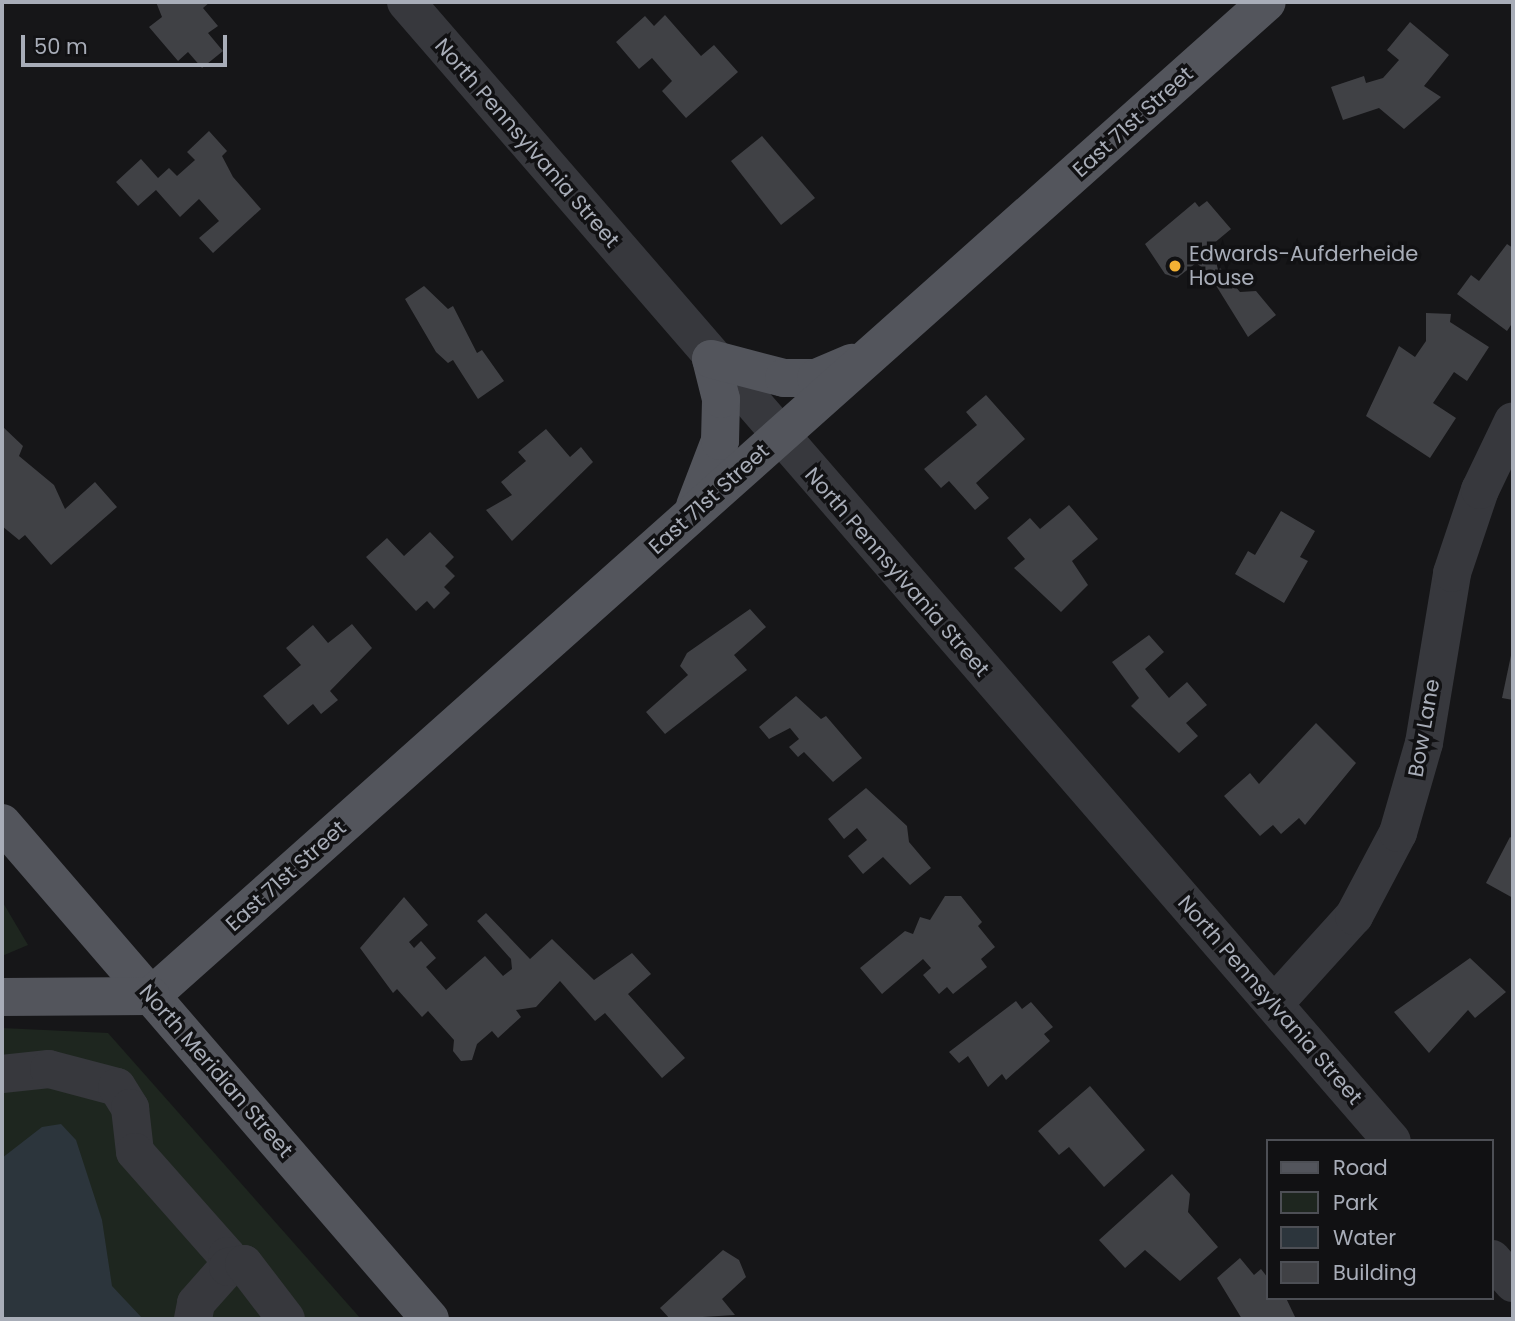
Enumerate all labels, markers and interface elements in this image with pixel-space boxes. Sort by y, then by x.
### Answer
scale bar [24,21,231,65]
text: 50 m [34,32,88,61]
street label: North Pennsylvania Street [429,33,625,253]
street label: East 71st Street [1068,61,1198,183]
place label: Edwards-Aufderheide House [1189,241,1418,291]
marker: Edwards-Aufderheide House [1167,258,1183,274]
street label: East 71st Street [644,438,774,560]
street label: North Pennsylvania Street [799,462,995,682]
street label: Bow Lane [1403,677,1445,779]
street label: East 71st Street [221,815,351,937]
street label: North Pennsylvania Street [1172,890,1368,1110]
street label: North Meridian Street [134,979,298,1163]
legend [1266,1139,1494,1300]
text: Road [1333,1153,1388,1182]
text: Park [1333,1188,1378,1217]
text: Water [1333,1223,1396,1252]
text: Building [1333,1258,1417,1287]

